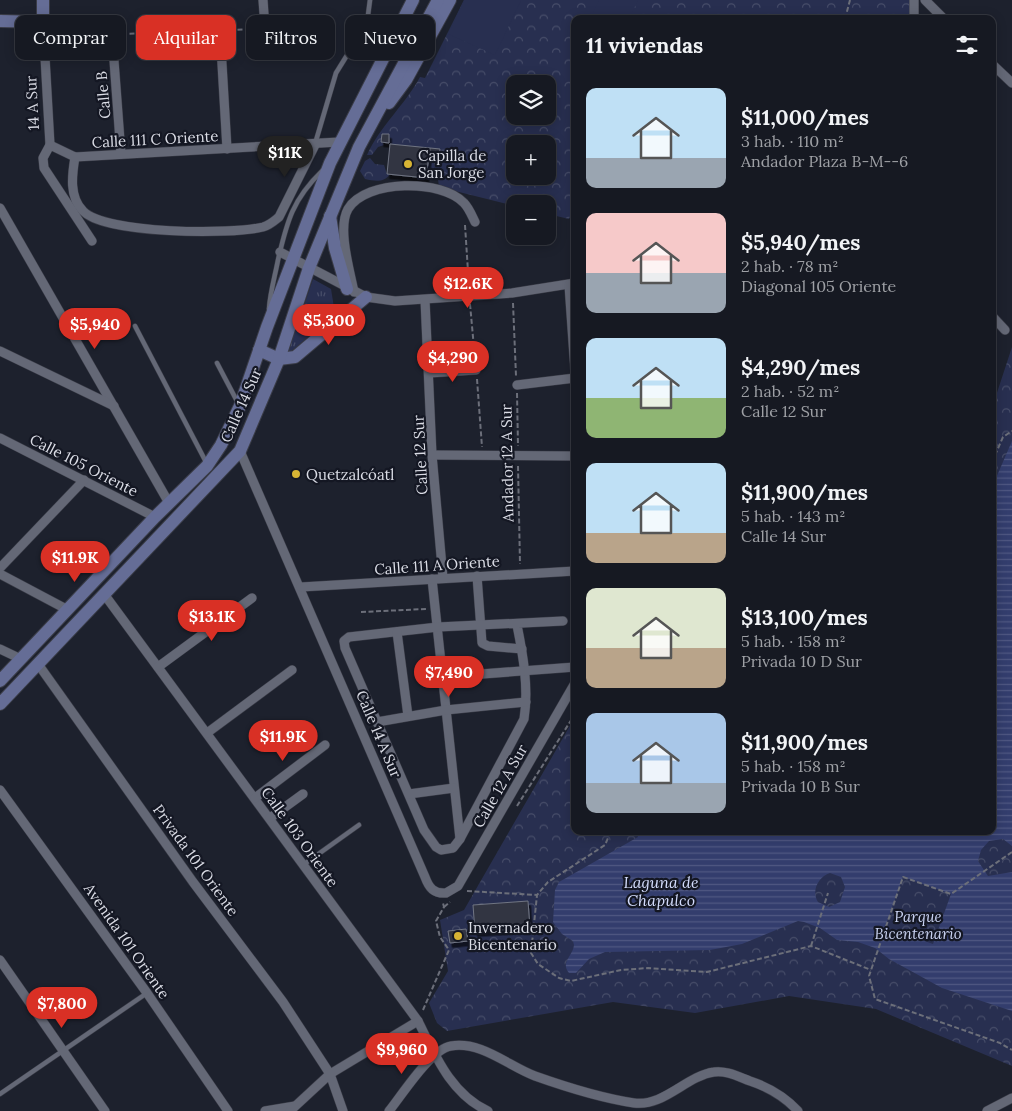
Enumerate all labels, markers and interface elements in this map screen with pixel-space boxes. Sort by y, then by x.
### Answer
chip: Comprar [15,15,126,60]
chip: Alquilar [136,15,236,60]
chip: Filtros [246,15,335,60]
chip: Nuevo [345,15,435,60]
icon: filters [953,31,981,59]
text: 11 viviendas [586,32,703,59]
street label: Calle B [91,70,115,120]
street label: 14 A Sur [21,75,43,131]
map controls [506,75,556,245]
button: layers [506,75,556,125]
text: $11,000/mes [741,104,869,131]
icon: home [626,108,686,168]
street label: Calle 111 C Oriente [91,126,219,152]
text: 3 hab. · 110 m² [741,131,844,151]
button: + [506,135,556,185]
pin: $11K [255,136,315,178]
text: $11K [268,142,302,162]
place label: Capilla de San Jorge [418,146,486,182]
text: Andador Plaza B-M--6 [741,151,908,171]
marker: Capilla de San Jorge [402,158,414,170]
button: − [506,195,556,245]
text: $5,940/mes [741,229,860,256]
icon: home [626,233,686,293]
text: 2 hab. · 78 m² [741,256,838,276]
pin: $12.6K [427,266,509,309]
text: $12.6K [444,273,492,293]
text: Diagonal 105 Oriente [741,276,896,296]
pin: $5,300 [288,304,370,346]
pin: $5,940 [54,308,136,350]
text: $5,300 [303,310,355,330]
text: $5,940 [70,314,120,334]
pin: $4,290 [412,340,494,383]
text: $4,290 [428,347,478,367]
text: $4,290/mes [741,354,860,381]
icon: home [626,358,686,418]
street label: Calle 14 Sur [216,364,266,445]
text: 2 hab. · 52 m² [741,381,839,401]
text: Calle 12 Sur [741,401,826,421]
street label: Andador 12 A Sur [496,403,518,523]
street label: Calle 12 Sur [408,414,432,495]
street label: Calle 105 Oriente [27,430,141,500]
place label: Quetzalcóatl [306,465,394,484]
marker: Quetzalcóatl [290,468,302,480]
text: $11,900/mes [741,479,868,506]
icon: home [626,483,686,543]
text: 5 hab. · 143 m² [741,506,846,526]
text: Calle 14 Sur [741,526,826,546]
pin: $11.9K [34,540,116,583]
text: $11.9K [52,547,98,567]
street label: Calle 111 A Oriente [374,551,500,579]
pin: $13.1K [171,600,253,642]
text: $13,100/mes [741,604,868,631]
text: $13.1K [189,606,235,626]
icon: home [626,608,686,668]
text: 5 hab. · 158 m² [741,631,846,651]
text: Privada 10 D Sur [741,651,862,671]
pin: $7,490 [408,656,490,698]
text: $7,490 [425,662,473,682]
street label: Calle 14 A Sur [352,687,406,781]
pin: $11.9K [242,720,324,762]
text: $11.9K [260,726,306,746]
text: $11,900/mes [741,729,868,756]
icon: home [626,733,686,793]
street label: Calle 12 A Sur [468,740,532,831]
text: 5 hab. · 158 m² [741,756,846,776]
text: Privada 10 B Sur [741,776,860,796]
street label: Calle 103 Oriente [257,783,343,891]
street label: Privada 101 Oriente [149,800,243,920]
water label: Laguna de Chapulco [623,872,699,910]
street label: Avenida 101 Oriente [79,879,174,1002]
park label: Parque Bicentenario [874,907,962,943]
place label: Invernadero Bicentenario [468,918,557,954]
marker: Invernadero Bicentenario [452,930,464,942]
pin: $7,800 [21,986,103,1029]
text: $7,800 [37,993,87,1013]
pin: $9,960 [361,1032,443,1075]
text: $9,960 [377,1039,427,1059]

